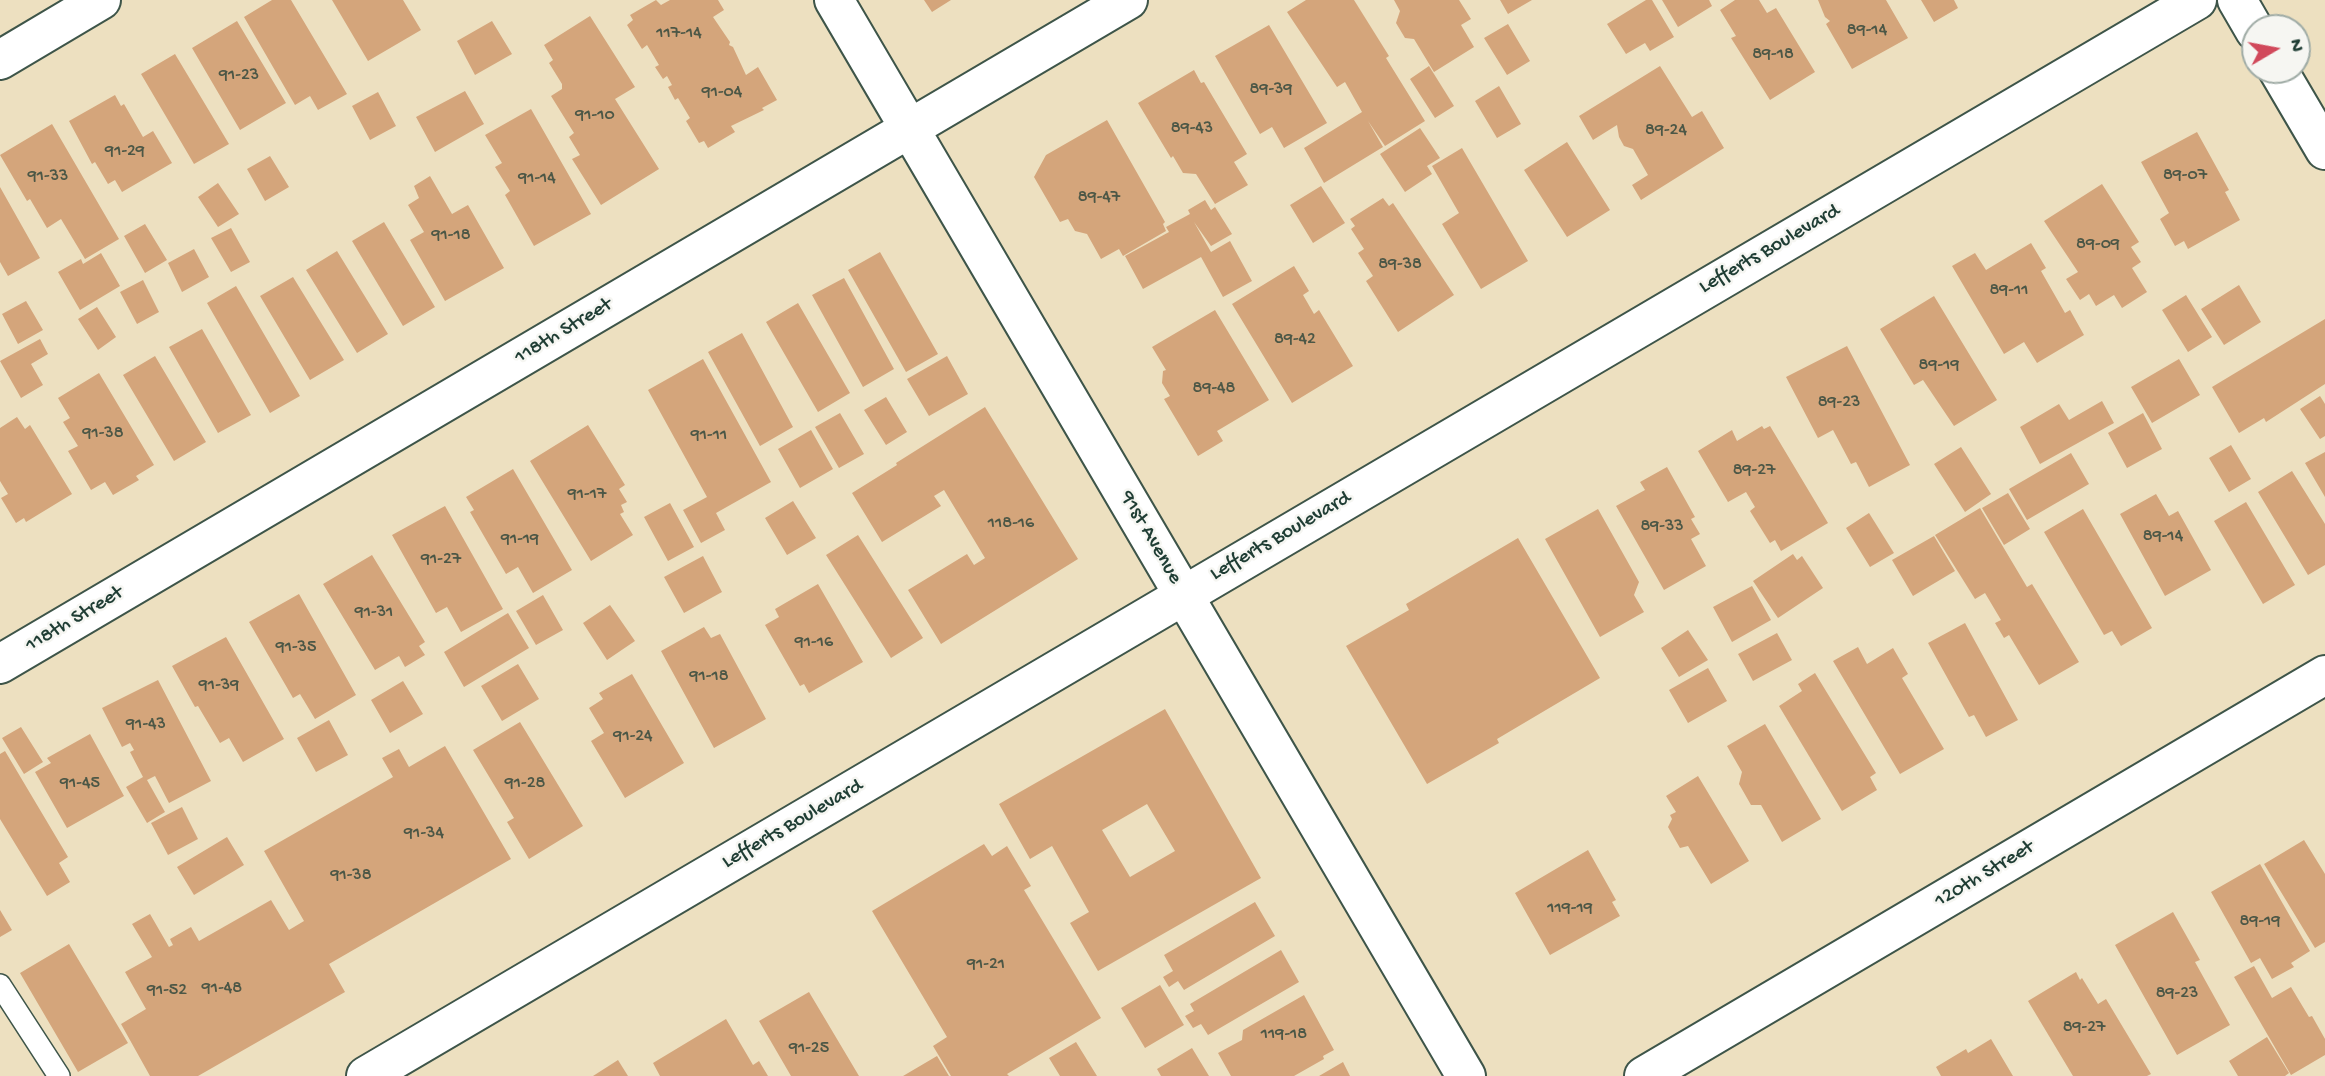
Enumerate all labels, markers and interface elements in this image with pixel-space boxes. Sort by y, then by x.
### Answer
north arrow [2241,14,2311,84]
house number: 89-14 [1847,20,1887,42]
house number: 117-14 [656,23,702,45]
text: N [2283,38,2308,54]
house number: 89-18 [1752,44,1794,66]
house number: 91-23 [219,65,259,87]
house number: 89-39 [1250,79,1292,101]
house number: 91-04 [702,82,742,104]
house number: 91-10 [575,105,615,127]
house number: 89-43 [1171,118,1213,140]
house number: 89-24 [1645,120,1687,142]
house number: 91-29 [105,141,145,163]
house number: 89-07 [2163,165,2207,187]
house number: 91-33 [28,166,68,188]
house number: 91-14 [518,168,556,190]
house number: 89-47 [1078,187,1120,209]
street label: Lefferts Boulevard [1695,199,1845,301]
house number: 91-18 [431,225,471,247]
house number: 89-09 [2076,234,2120,256]
house number: 89-38 [1378,254,1422,276]
house number: 89-11 [1989,280,2029,302]
street label: 118th Street [511,293,617,371]
house number: 89-42 [1274,329,1316,351]
house number: 89-19 [1919,355,1959,377]
house number: 89-48 [1193,378,1235,400]
house number: 89-23 [1818,392,1860,414]
house number: 91-38 [82,423,124,445]
house number: 91-11 [691,425,727,447]
house number: 89-27 [1733,460,1775,482]
house number: 91-17 [568,484,606,506]
street label: Lefferts Boulevard [1206,486,1356,588]
street label: 91st Avenue [1113,487,1187,589]
house number: 118-16 [988,513,1034,535]
house number: 89-33 [1640,516,1684,538]
house number: 89-14 [2143,526,2183,548]
house number: 91-19 [501,529,539,551]
house number: 91-27 [421,549,461,571]
street label: 118th Street [22,581,128,659]
house number: 91-31 [355,602,393,624]
house number: 91-16 [795,632,833,654]
house number: 91-35 [276,637,316,659]
house number: 91-18 [689,666,729,688]
house number: 91-39 [199,675,239,697]
house number: 91-43 [126,714,166,736]
house number: 91-24 [613,726,653,748]
house number: 91-45 [60,773,100,795]
house number: 91-28 [505,773,545,795]
street label: Lefferts Boulevard [718,774,868,876]
house number: 91-34 [404,823,444,845]
street label: 120th Street [1931,835,2039,915]
house number: 91-38 [330,865,372,887]
house number: 119-19 [1547,898,1593,920]
house number: 89-19 [2240,911,2280,933]
house number: 91-21 [967,954,1005,976]
house number: 91-48 [202,978,242,1000]
house number: 91-52 [147,980,187,1002]
house number: 89-23 [2156,983,2198,1005]
house number: 89-27 [2063,1017,2105,1039]
house number: 119-18 [1261,1024,1307,1046]
house number: 91-25 [789,1038,829,1060]

